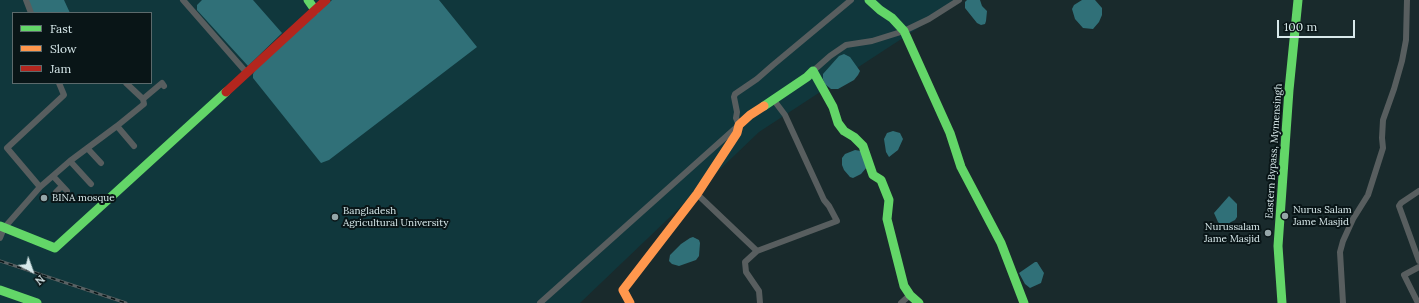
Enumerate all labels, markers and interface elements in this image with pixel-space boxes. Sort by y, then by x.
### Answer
legend [12,12,152,84]
scale bar [1279,12,1357,38]
text: 100 m [1284,19,1317,34]
text: Fast [50,21,73,36]
text: Slow [50,41,77,56]
text: Jam [50,61,71,76]
street label: Eastern Bypass, Mymensingh [1263,83,1285,219]
place label: BINA mosque [52,192,115,204]
marker: BINA mosque [39,193,49,203]
place label: Nurus Salam Jame Masjid [1293,204,1352,228]
place label: Bangladesh Agricultural University [343,205,448,228]
marker: Nurus Salam Jame Masjid [1280,211,1290,221]
marker: Bangladesh Agricultural University [330,212,340,222]
place label: Nurussalam Jame Masjid [1204,221,1260,244]
marker: Nurussalam Jame Masjid [1263,228,1273,238]
north arrow [12,251,52,291]
text: N [32,272,48,288]

